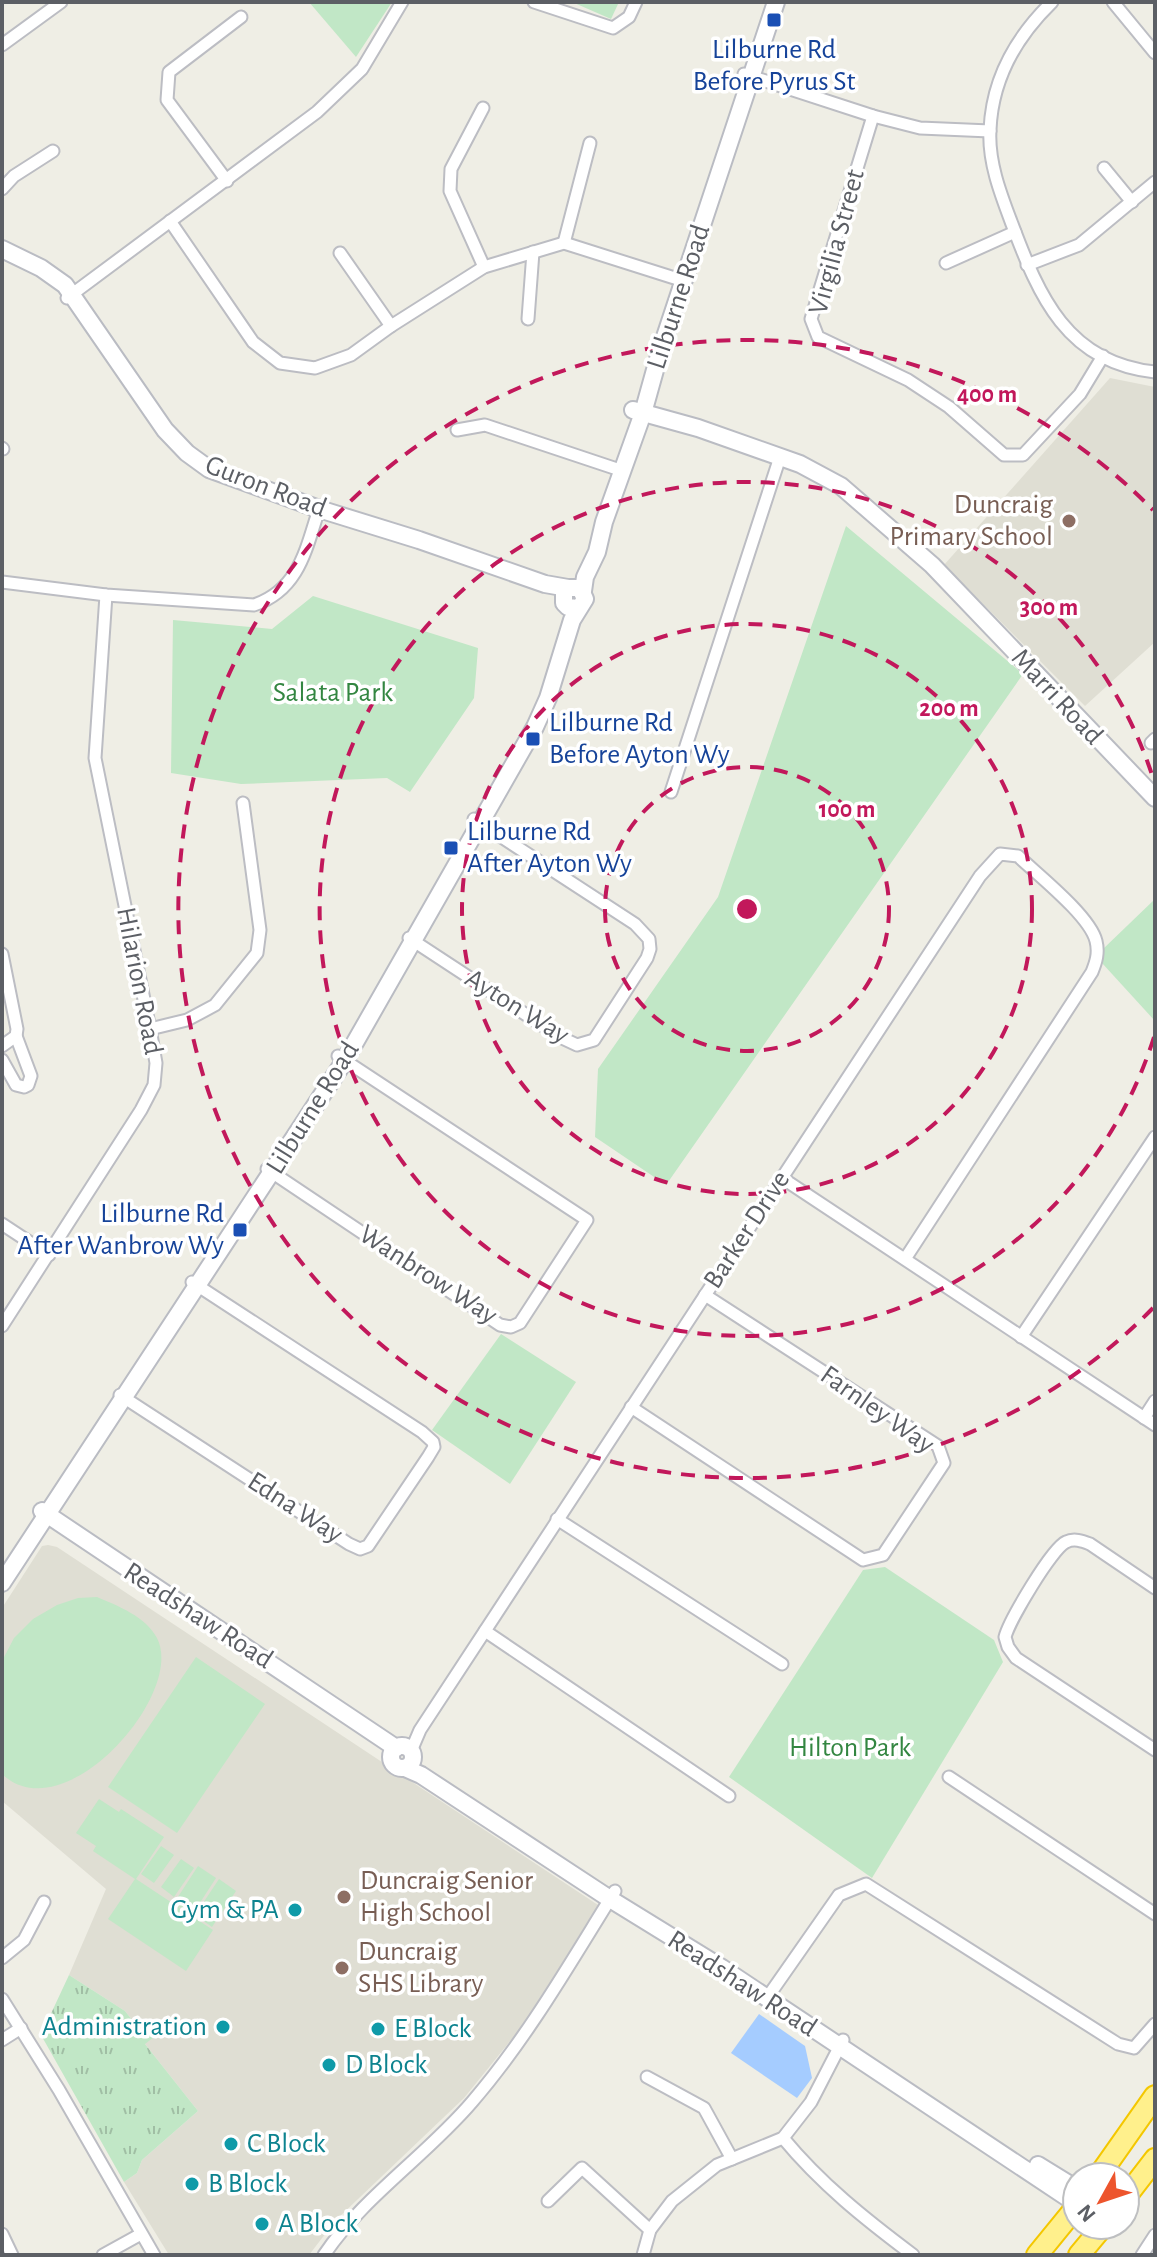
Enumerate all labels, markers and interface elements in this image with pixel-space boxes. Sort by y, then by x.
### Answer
marker: Lilburne Rd Before Pyrus St [765,11,783,29]
place label: Lilburne Rd Before Pyrus St [693,36,855,96]
street label: Virgilia Street [804,166,870,318]
street label: Lilburne Road [642,221,716,373]
text: 400 m [957,383,1017,407]
street label: Guron Road [201,451,331,523]
place label: Duncraig Primary School [890,491,1053,551]
marker: Duncraig Primary School [1060,512,1078,530]
text: 300 m [1020,596,1078,620]
street label: Marri Road [1006,644,1108,750]
park label: Salata Park [273,679,393,707]
text: 200 m [919,697,979,721]
place label: Lilburne Rd Before Ayton Wy [549,709,730,769]
marker: Lilburne Rd Before Ayton Wy [524,730,542,748]
text: 100 m [819,798,875,822]
place label: Lilburne Rd After Ayton Wy [467,818,632,878]
marker: Lilburne Rd After Ayton Wy [442,839,460,857]
centre of rings [733,895,761,923]
street label: Hilarion Road [111,905,167,1057]
street label: Ayton Way [460,964,574,1050]
street label: Lilburne Road [261,1037,365,1179]
street label: Barker Drive [699,1166,795,1294]
place label: Lilburne Rd After Wanbrow Wy [17,1200,224,1260]
street label: Wanbrow Way [354,1220,502,1330]
marker: Lilburne Rd After Wanbrow Wy [231,1221,249,1239]
street label: Farnley Way [815,1361,939,1459]
street label: Edna Way [242,1467,348,1549]
street label: Readshaw Road [118,1558,278,1674]
park label: Hilton Park [789,1734,911,1762]
place label: Duncraig Senior High School [360,1867,533,1927]
marker: Duncraig Senior High School [335,1888,353,1906]
place label: Gym & PA [170,1896,279,1924]
marker: Gym & PA [286,1901,304,1919]
street label: Readshaw Road [662,1926,822,2042]
place label: Duncraig SHS Library [358,1938,484,1998]
marker: Duncraig SHS Library [333,1959,351,1977]
place label: Administration [42,2013,207,2041]
place label: E Block [394,2015,472,2043]
marker: Administration [214,2018,232,2036]
marker: E Block [369,2020,387,2038]
place label: D Block [345,2051,427,2079]
marker: D Block [320,2056,338,2074]
place label: C Block [247,2130,326,2158]
marker: C Block [222,2135,240,2153]
north arrow [1061,2161,1141,2241]
place label: B Block [208,2170,287,2198]
marker: B Block [183,2175,201,2193]
text: N [1073,2200,1100,2226]
place label: A Block [278,2210,358,2238]
marker: A Block [253,2215,271,2233]

